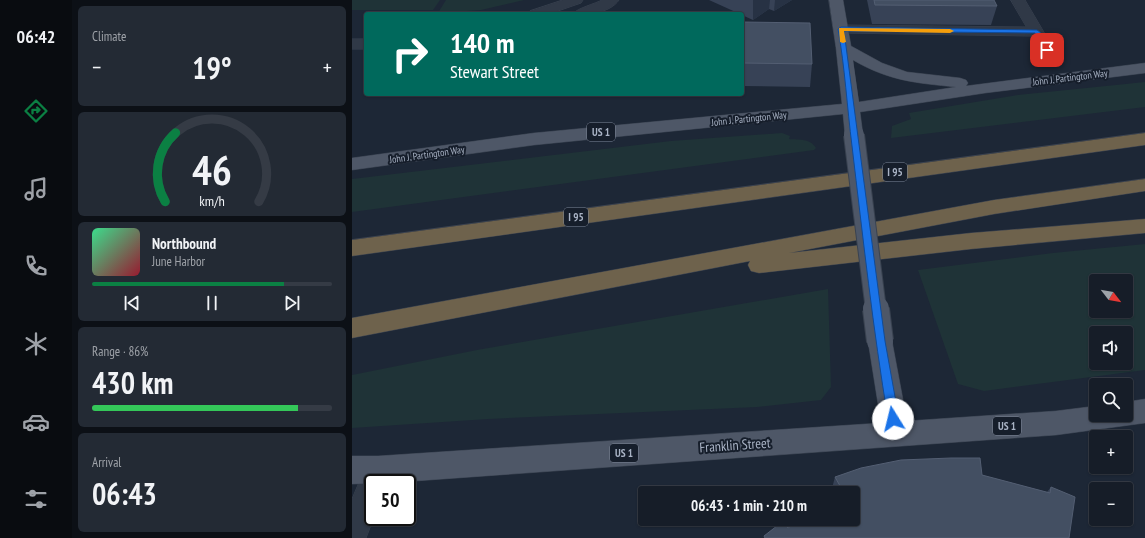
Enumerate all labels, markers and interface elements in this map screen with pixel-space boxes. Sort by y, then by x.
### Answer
text: 140 m [450,24,514,61]
text: 06:42 [17,25,55,48]
text: Climate [92,28,126,45]
icon: right [384,28,436,80]
pin [1030,33,1064,67]
icon: arrive [1036,39,1058,61]
text: 19° [192,48,232,87]
text: − [92,53,101,81]
text: + [323,53,332,81]
text: Stewart Street [450,60,539,83]
street label: John J. Partington Way [1031,66,1109,89]
icon: directions [22,97,50,125]
street label: John J. Partington Way [710,108,788,129]
road number: US 1 [587,123,615,141]
text: 46 [192,142,232,195]
street label: John J. Partington Way [388,143,466,166]
road number: I 95 [883,163,907,181]
icon: music [22,175,50,203]
text: km/h [199,190,225,209]
road number: I 95 [564,208,588,226]
text: Northbound [152,234,216,253]
icon: phone [22,252,50,280]
text: June Harbor [152,253,205,270]
north arrow [1089,274,1133,318]
map controls [1089,274,1133,526]
icon: previous [121,292,143,314]
icon: pause [201,292,223,314]
icon: next [281,292,303,314]
button: sound [1089,326,1133,370]
icon: climate [22,330,50,358]
text: Range · 86% [92,343,148,360]
text: 430 km [92,363,173,402]
button: search [1089,378,1133,422]
position arrow [872,398,914,440]
icon: car [22,408,50,436]
road number: US 1 [993,417,1021,435]
button: + [1089,430,1133,474]
street label: Franklin Street [699,434,771,456]
road number: US 1 [610,444,638,462]
text: Arrival [92,454,121,471]
text: 06:43 [92,474,157,513]
speed limit sign: 50 [364,474,416,526]
button: − [1089,482,1133,526]
icon: filters [22,485,50,513]
text: 06:43 · 1 min · 210 m [691,496,807,515]

